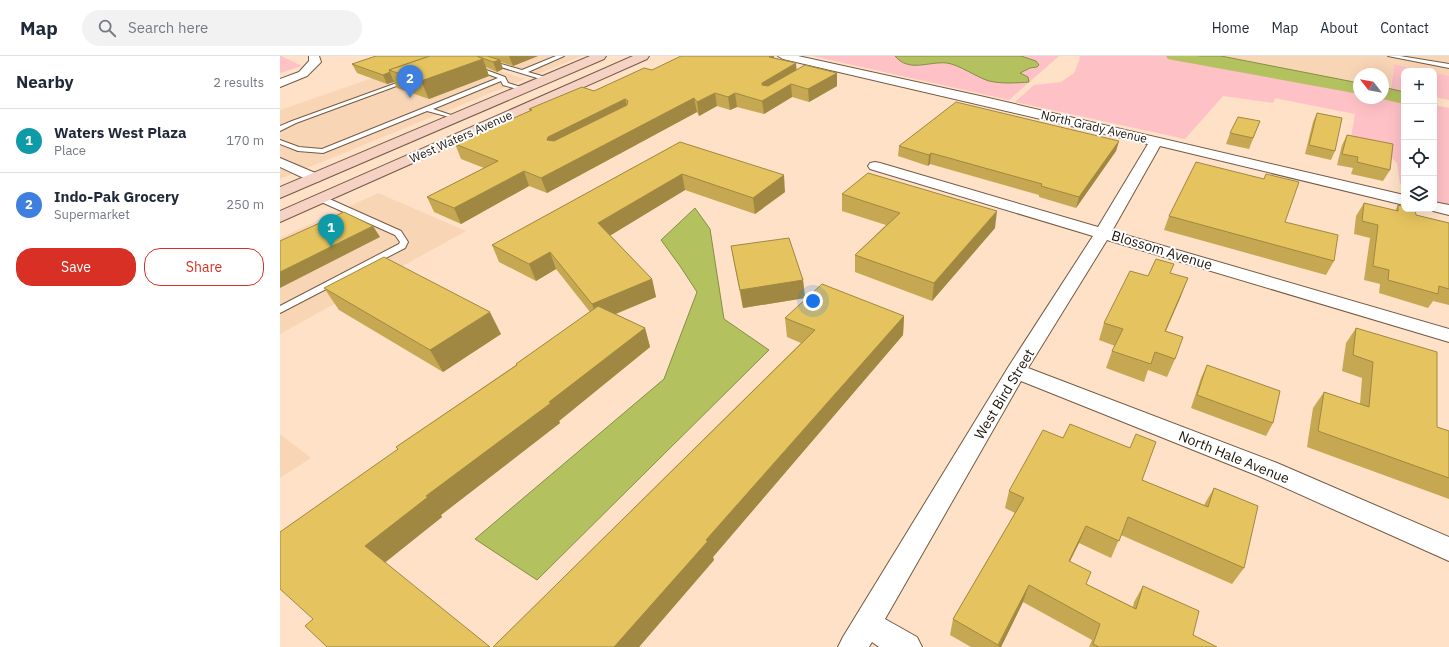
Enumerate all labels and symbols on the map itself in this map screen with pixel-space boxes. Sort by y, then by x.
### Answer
pin: 2 [397,65,423,98]
north arrow [1353,68,1389,104]
street label: West Waters Avenue [407,107,515,166]
street label: North Grady Avenue [1040,107,1149,146]
pin: 1 [318,214,344,247]
street label: Blossom Avenue [1109,226,1215,274]
your location [803,291,823,311]
street label: West Bird Street [970,345,1038,443]
street label: North Hale Avenue [1176,427,1292,488]

